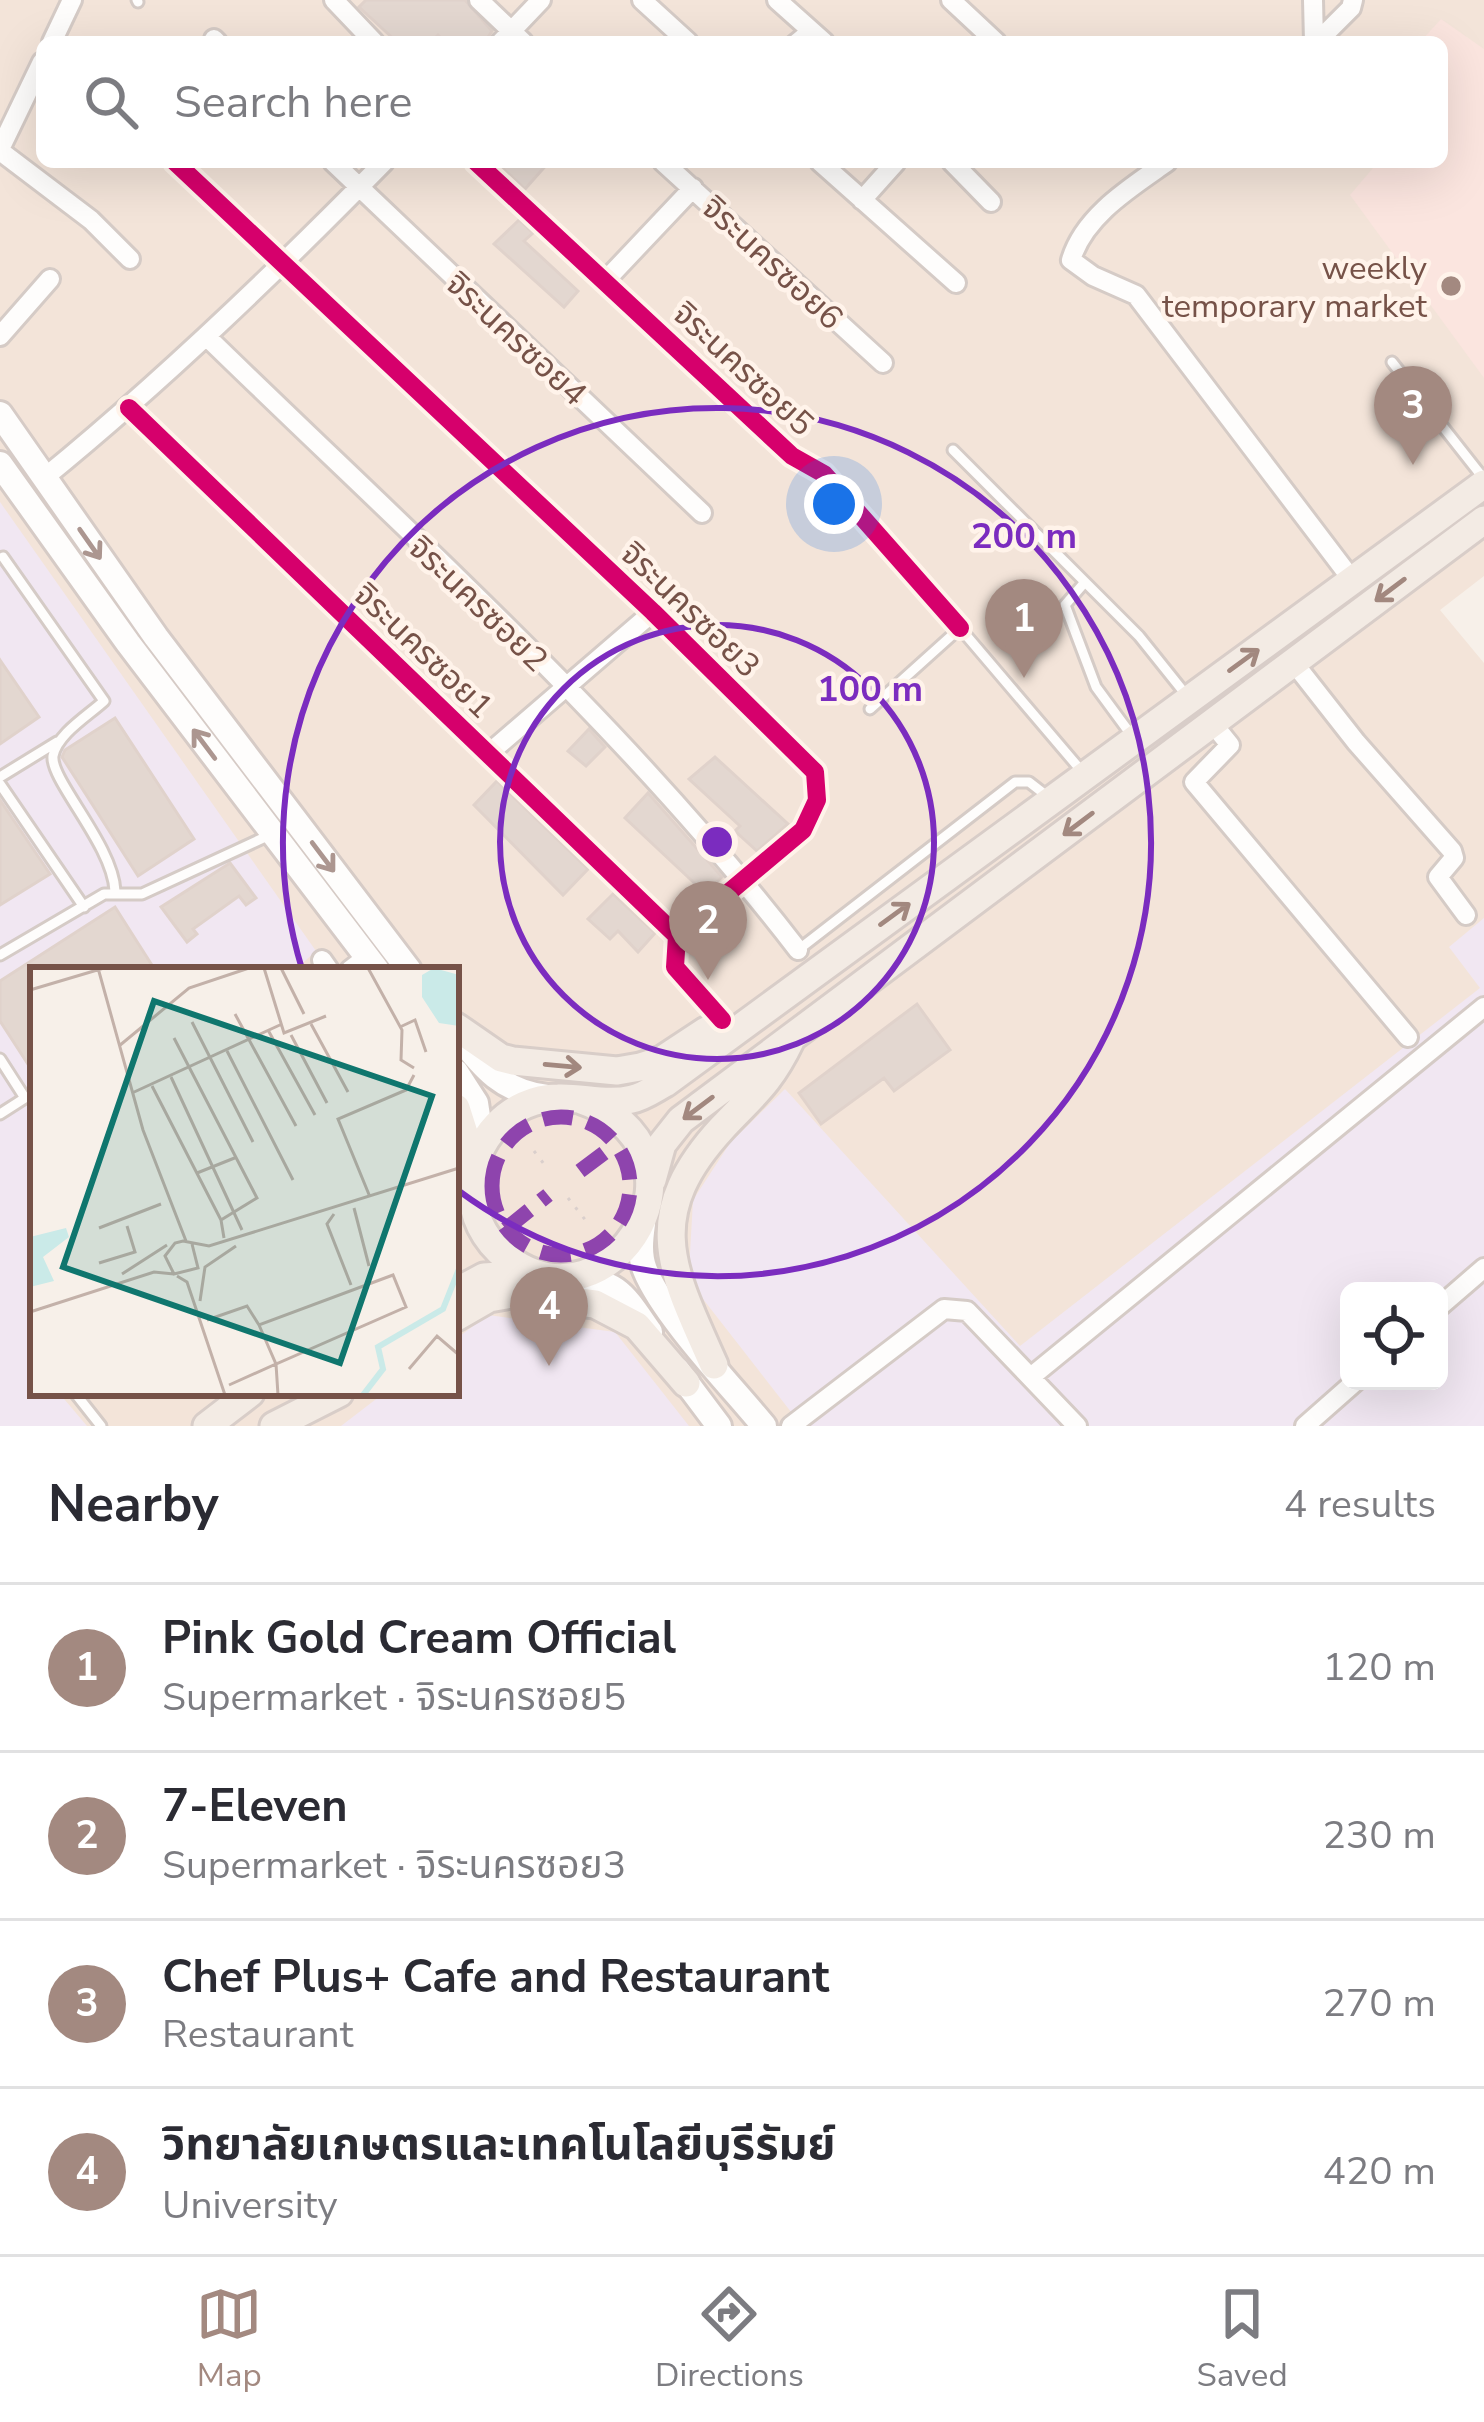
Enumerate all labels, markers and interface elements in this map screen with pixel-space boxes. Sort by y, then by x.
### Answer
search box [36,36,1448,168]
icon: search [78,69,144,135]
text: Search here [174,72,413,133]
street label: จิระนครซอย6 [692,186,852,340]
place label: weekly temporary market [1162,246,1427,329]
street label: จิระนครซอย4 [436,262,596,416]
marker: weekly temporary market [1438,273,1464,299]
street label: จิระนครซอย5 [663,292,823,446]
pin: 3 [1374,366,1452,465]
your location [804,474,864,534]
text: 200 m [971,512,1077,561]
street label: จิระนครซอย2 [398,526,558,682]
one-way arrow [77,527,103,560]
street label: จิระนครซอย3 [610,532,770,688]
street label: จิระนครซอย1 [343,573,503,729]
one-way arrow [1375,577,1407,603]
pin: 1 [985,579,1063,678]
one-way arrow [1227,648,1260,673]
text: 100 m [817,665,923,714]
one-way arrow [191,728,217,760]
one-way arrow [1062,811,1095,836]
centre of rings [696,821,738,863]
one-way arrow [309,841,336,873]
pin: 2 [669,881,747,980]
one-way arrow [878,902,911,928]
inset map [30,967,459,1396]
one-way arrow [543,1055,582,1078]
one-way arrow [683,1094,715,1120]
pin: 4 [510,1267,588,1366]
map controls [1340,1282,1448,1390]
button: locate [1340,1282,1448,1390]
text: Nearby [48,1469,219,1539]
text: 4 results [1284,1478,1436,1531]
text: Pink Gold Cream Official [162,1608,676,1669]
text: 1 [75,1641,99,1694]
text: 120 m [1322,1641,1436,1694]
text: Supermarket · จิระนครซอย5 [162,1671,626,1724]
text: 7-Eleven [162,1776,348,1837]
text: 2 [75,1809,99,1862]
text: 230 m [1322,1809,1436,1862]
text: Supermarket · จิระนครซอย3 [162,1839,626,1892]
text: Chef Plus+ Cafe and Restaurant [162,1947,829,2008]
text: 3 [75,1977,99,2030]
text: 270 m [1322,1977,1436,2030]
text: Restaurant [162,2008,353,2061]
text: วิทยาลัยเกษตรและเทคโนโลยีบุรีรัมย์ [162,2114,836,2175]
text: 4 [75,2145,99,2198]
text: 420 m [1322,2145,1436,2198]
text: University [162,2179,338,2232]
tab: Map [196,2281,262,2398]
tab: Directions [655,2281,804,2398]
tab: Saved [1196,2281,1288,2398]

